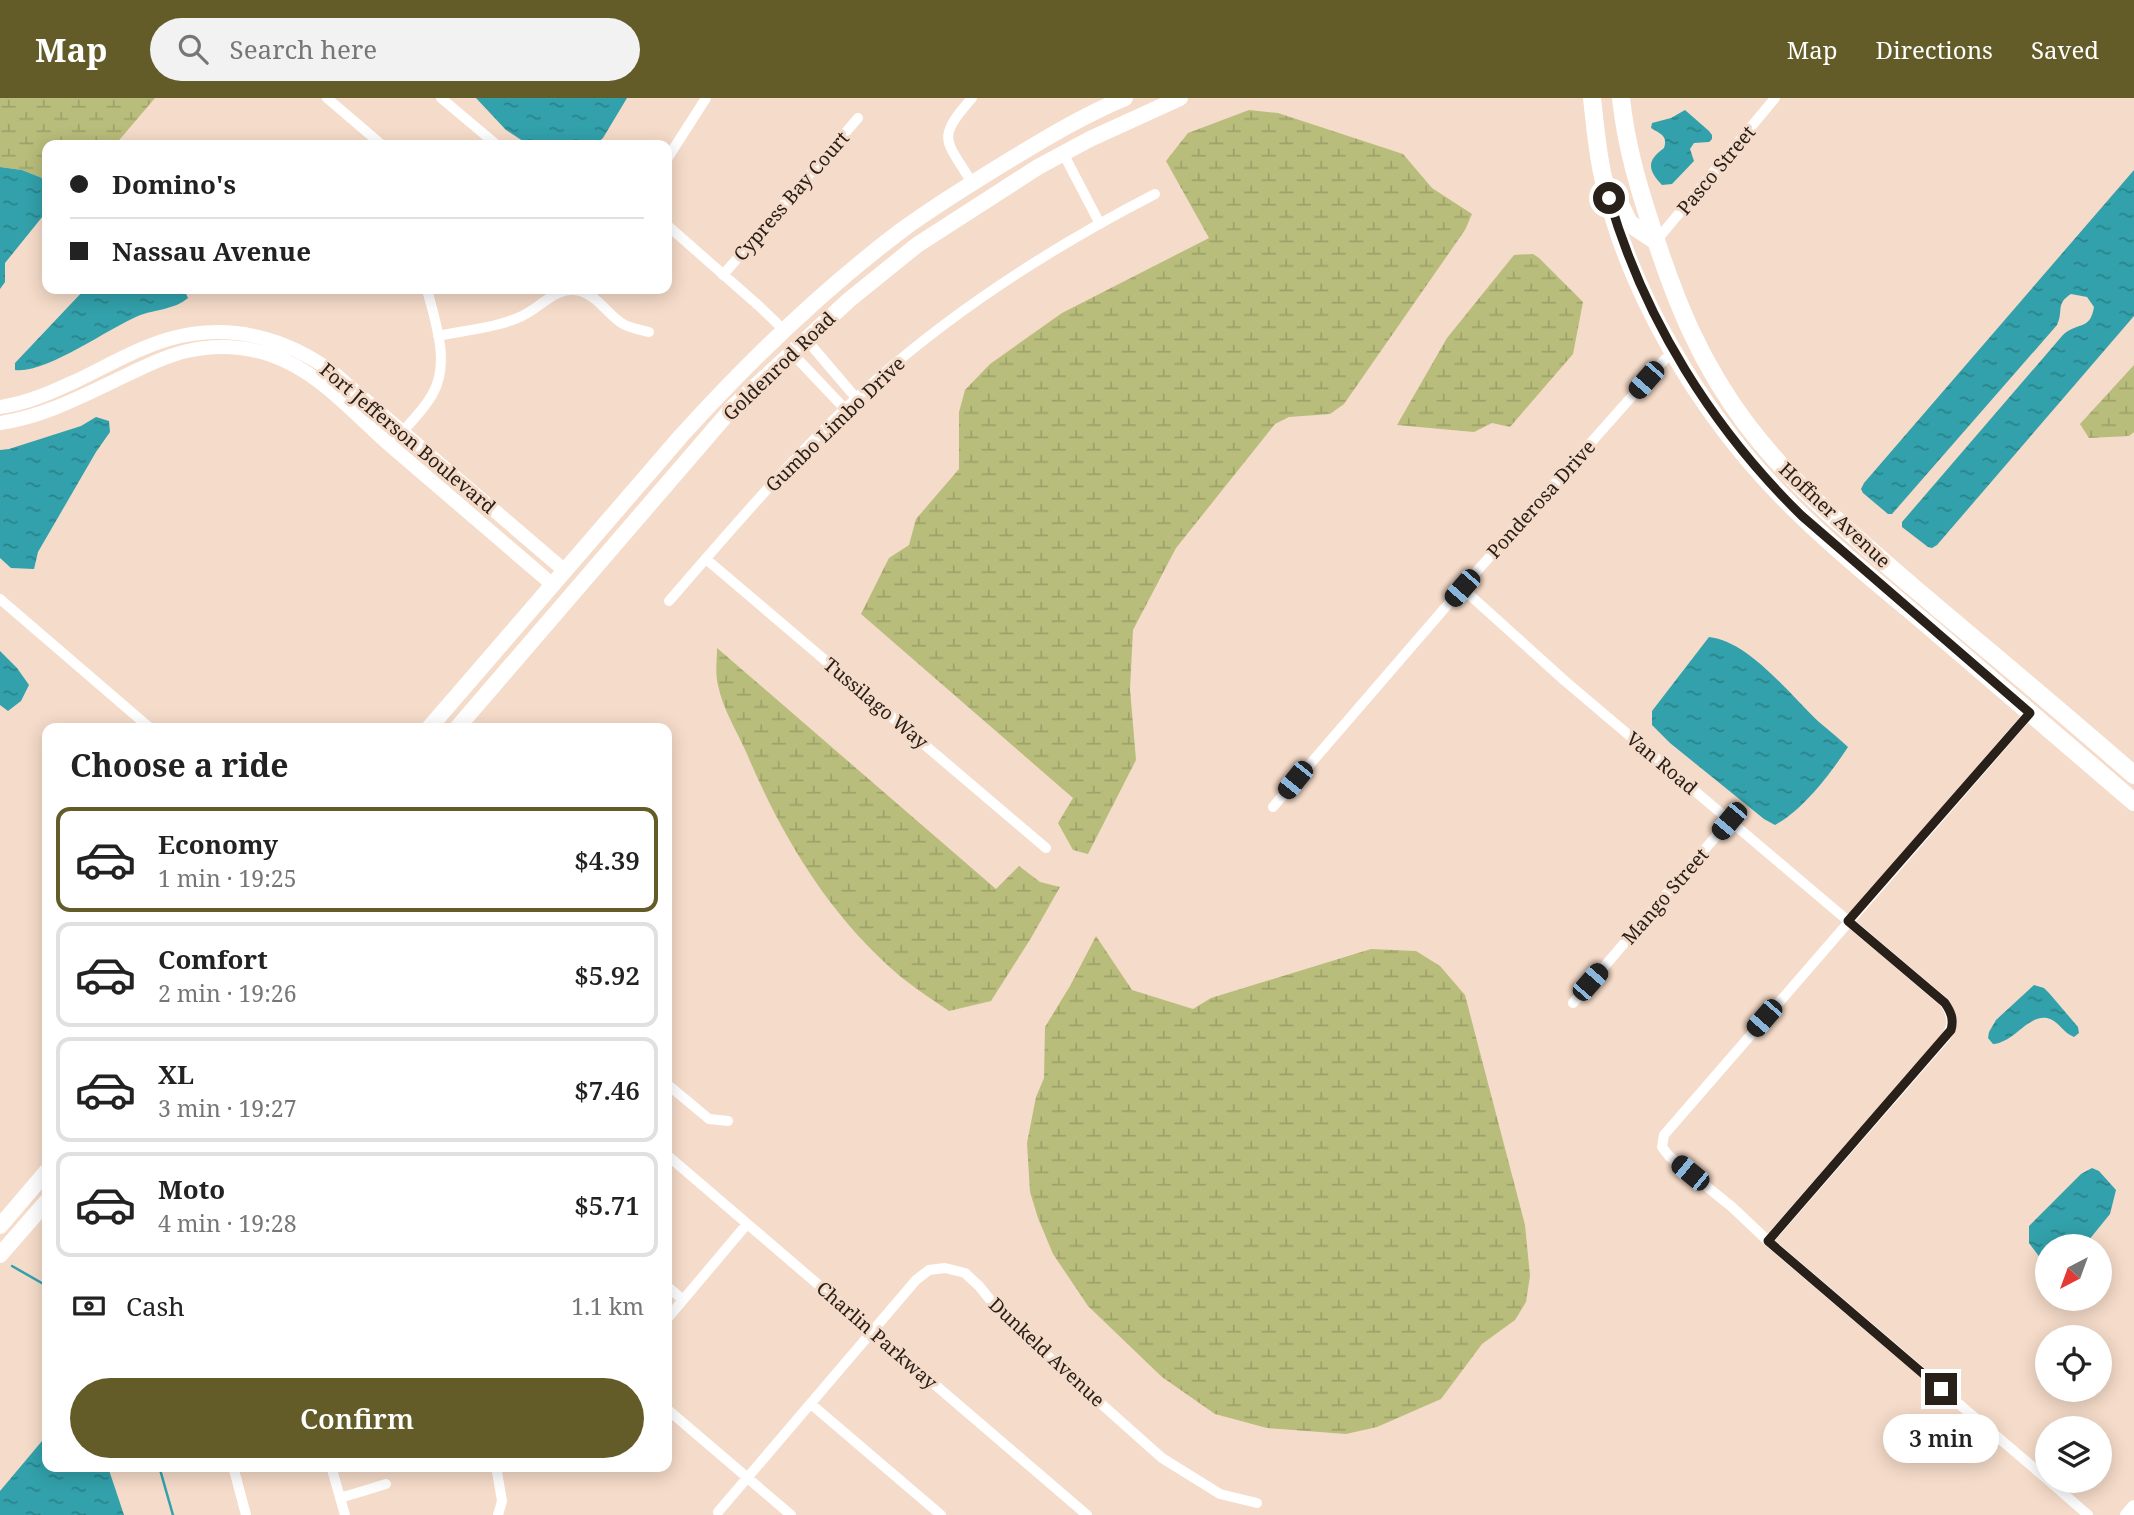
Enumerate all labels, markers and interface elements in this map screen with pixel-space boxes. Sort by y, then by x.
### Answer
search box [150,18,640,81]
text: Map [35,27,108,72]
icon: search [174,30,212,68]
text: Search here [230,31,377,67]
text: Map [1787,33,1838,66]
text: Directions [1876,33,1993,66]
text: Saved [2031,33,2099,66]
street label: Pasco Street [1671,120,1761,220]
street label: Cypress Bay Court [727,125,855,266]
text: Domino's [112,166,236,202]
route start [1593,182,1625,214]
text: Nassau Avenue [112,233,311,269]
street label: Goldenrod Road [717,305,841,426]
street label: Gumbo Limbo Drive [760,351,910,497]
street label: Fort Jefferson Boulevard [315,357,502,520]
car [1625,357,1668,403]
street label: Ponderosa Drive [1481,434,1601,564]
street label: Hoffner Avenue [1774,456,1896,574]
car [1441,565,1484,611]
street label: Tussilago Way [818,651,934,755]
street label: Van Road [1621,726,1703,801]
text: Choose a ride [70,743,289,786]
car [1274,757,1317,803]
car [1708,798,1751,844]
text: Economy [158,826,278,862]
icon: car [74,828,137,891]
text: $4.39 [574,842,640,878]
street label: Mango Street [1616,842,1714,950]
text: 1 min · 19:25 [158,862,296,894]
text: Comfort [158,941,268,977]
icon: car [74,943,137,1006]
text: $5.92 [574,957,640,993]
car [1569,959,1612,1005]
text: 2 min · 19:26 [158,977,296,1009]
car [1743,995,1786,1041]
text: XL [158,1056,194,1092]
icon: car [74,1058,137,1121]
text: $7.46 [574,1072,640,1108]
text: 3 min · 19:27 [158,1092,296,1124]
car [1668,1152,1713,1194]
text: Moto [158,1171,225,1207]
icon: car [74,1173,137,1236]
text: $5.71 [574,1187,640,1223]
text: 4 min · 19:28 [158,1207,296,1239]
north arrow [2035,1234,2112,1311]
map controls [2035,1234,2112,1493]
street label: Charlin Parkway [811,1275,943,1395]
icon: cash [70,1287,108,1325]
text: Cash [126,1288,185,1324]
text: 1.1 km [571,1290,644,1322]
street label: Dunkeld Avenue [983,1292,1111,1412]
button: locate [2035,1325,2112,1402]
route end [1925,1373,1957,1405]
button: Confirm [70,1378,644,1458]
callout: 3 min [1883,1414,1999,1462]
button: layers [2035,1416,2112,1493]
text: 3 min [1909,1422,1973,1454]

